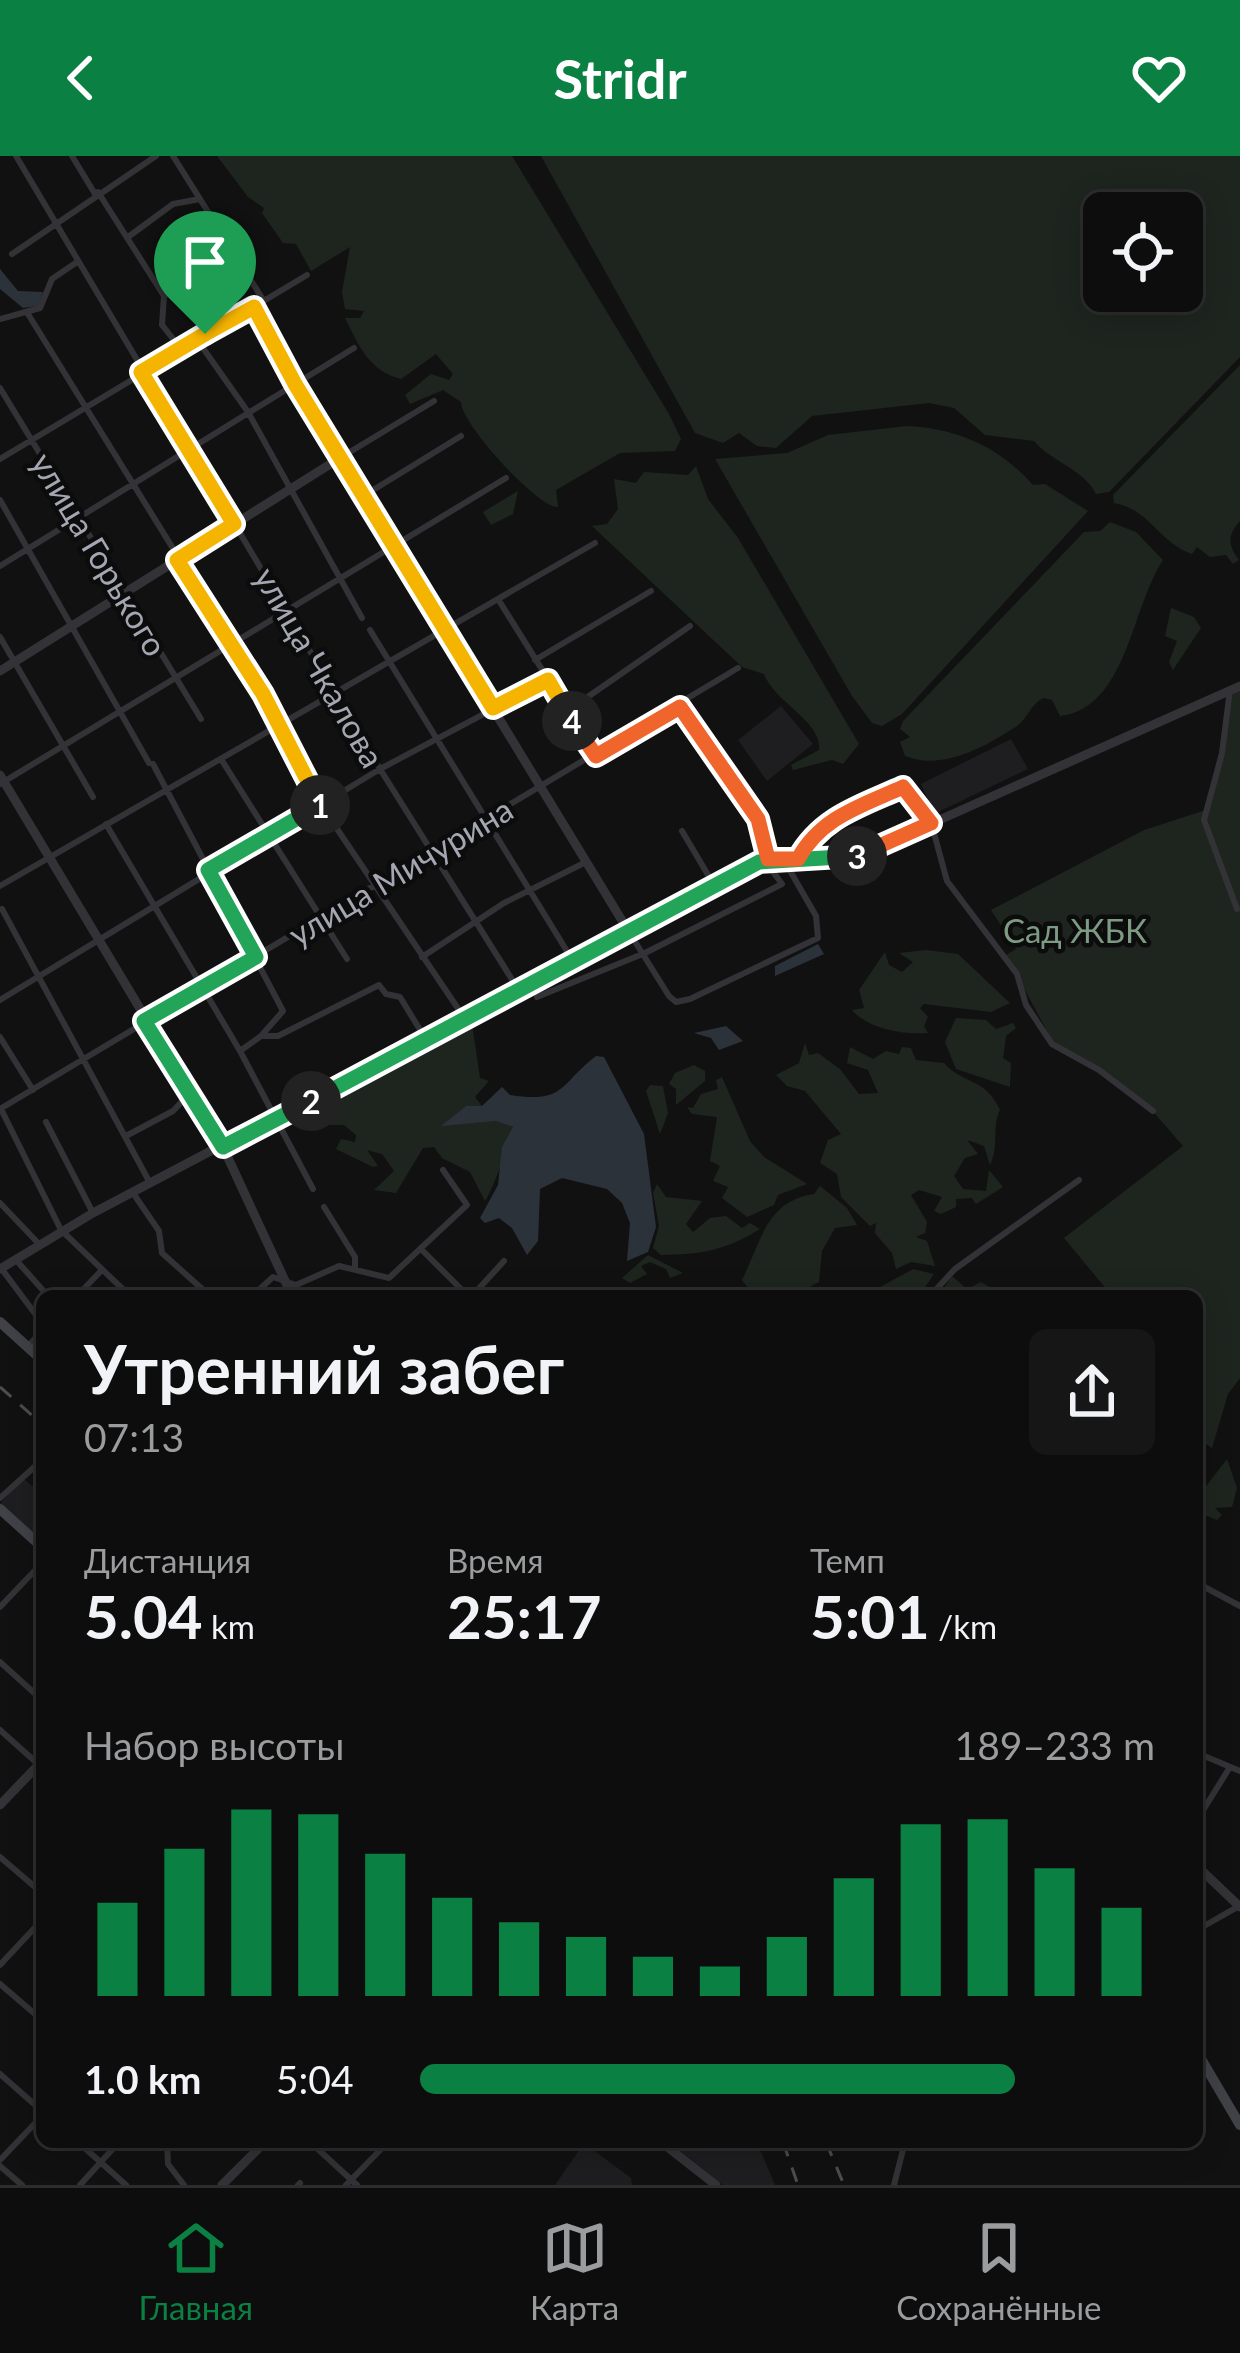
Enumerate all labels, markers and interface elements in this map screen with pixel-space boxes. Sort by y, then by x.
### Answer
icon: back [48,45,114,111]
icon: heart [1126,45,1192,111]
text: Stridr [553,46,687,111]
map controls [1083,192,1203,312]
button: locate [1083,192,1203,312]
pin [154,211,256,334]
icon: arrive [172,229,238,295]
street label: улица Горького [24,445,176,663]
street label: улица Чкалова [247,560,393,774]
pin: 4 [542,691,602,751]
text: 4 [562,701,582,741]
pin: 1 [290,775,350,835]
text: 1 [310,785,330,825]
street label: улица Мичурина [281,788,519,954]
pin: 3 [827,826,887,886]
text: 3 [847,836,867,876]
park label: Сад ЖБК [1003,910,1147,950]
pin: 2 [281,1071,341,1131]
text: 2 [301,1081,321,1121]
text: Утренний забег [84,1329,564,1408]
button: share [1029,1329,1155,1455]
text: 07:13 [84,1414,184,1460]
text: Дистанция [84,1540,251,1580]
text: Время [447,1540,543,1580]
text: Темп [810,1540,885,1580]
text: 5.04 [84,1580,203,1652]
text: 25:17 [447,1580,602,1652]
text: 5:01 [810,1580,930,1652]
text: km [203,1606,255,1646]
text: /km [930,1606,997,1646]
text: Набор высоты [84,1722,344,1768]
text: 189–233 m [955,1722,1155,1768]
text: 1.0 km [84,2056,202,2102]
text: 5:04 [276,2056,354,2102]
tab: Главная [138,2215,253,2327]
tab: Карта [530,2215,619,2327]
tab: Сохранённые [896,2215,1102,2327]

